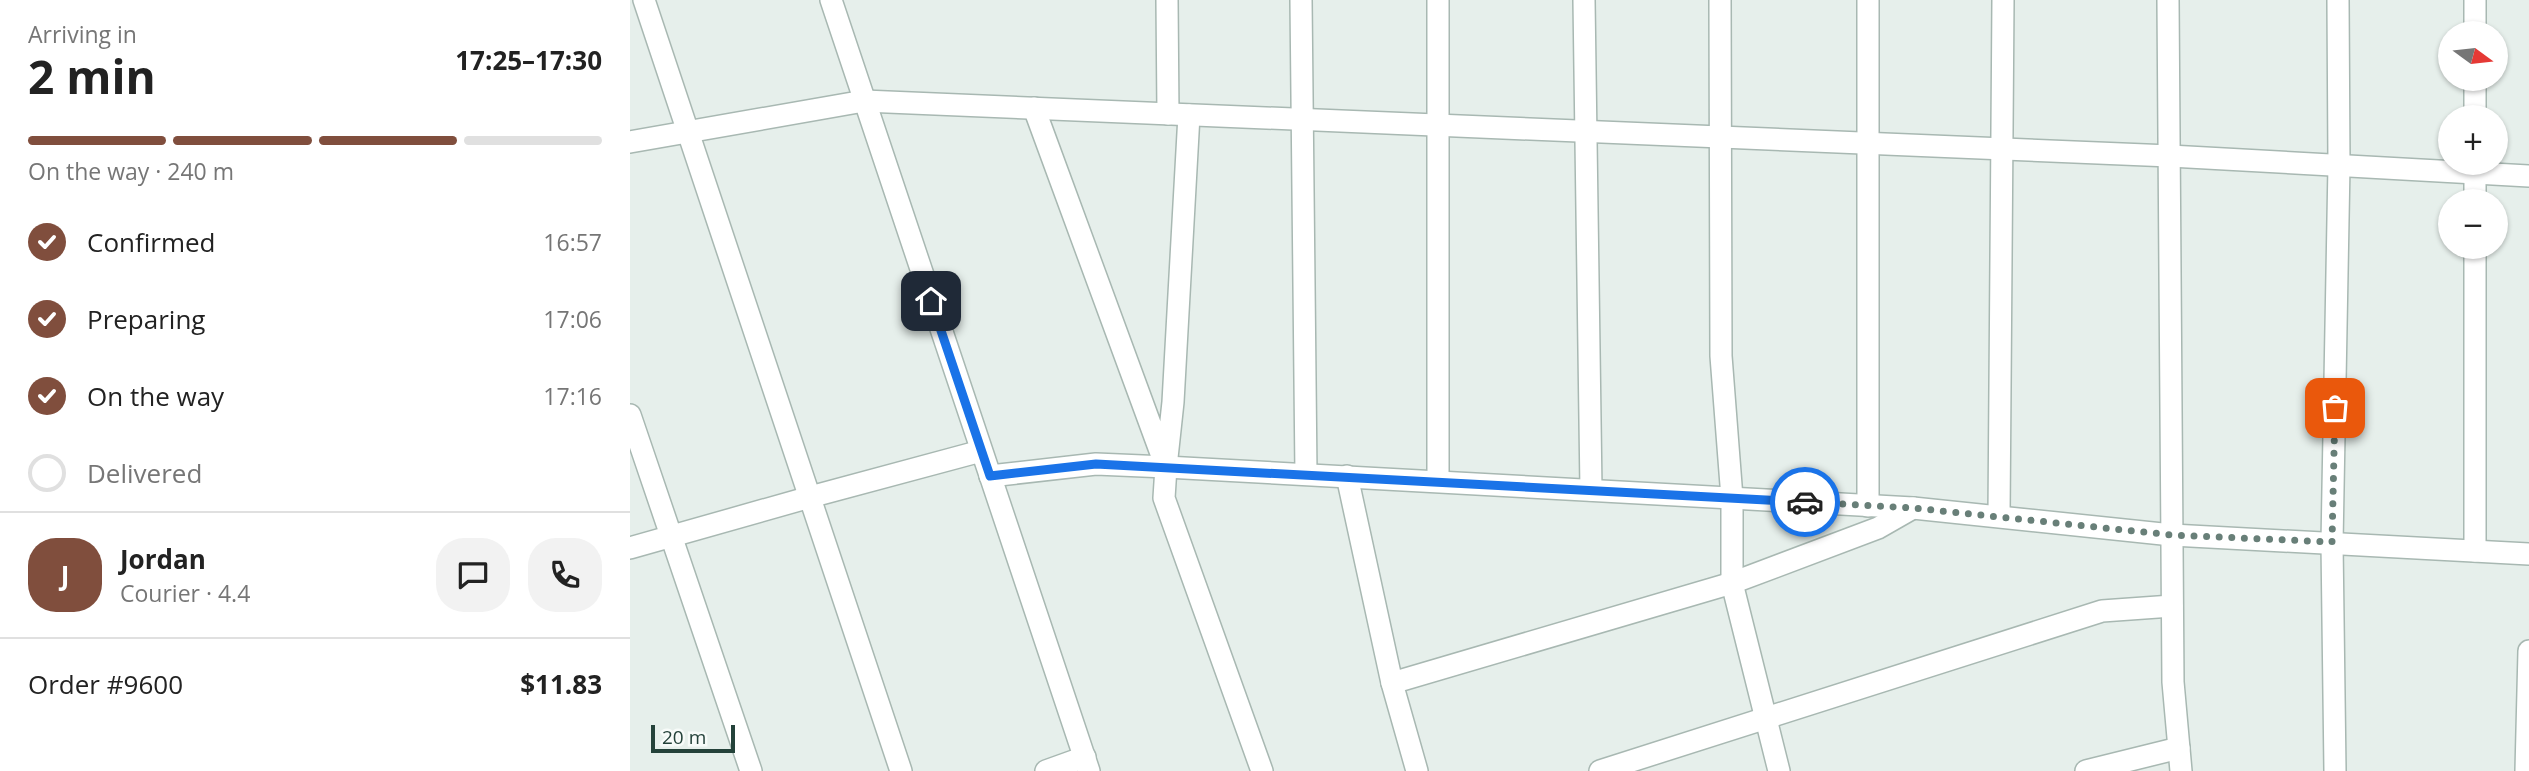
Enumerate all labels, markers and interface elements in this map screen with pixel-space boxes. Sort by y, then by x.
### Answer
text: Arriving in [28,18,137,50]
north arrow [2438,21,2508,91]
map controls [2438,21,2508,259]
text: 17:25–17:30 [455,42,602,78]
text: 2 min [28,45,156,107]
button: + [2438,105,2508,175]
text: On the way · 240 m [28,155,234,187]
button: − [2438,189,2508,259]
icon: check [28,223,66,261]
text: Confirmed [87,224,215,260]
text: 16:57 [543,226,602,258]
pin [901,271,961,331]
icon: home [912,282,950,320]
icon: check [28,300,66,338]
text: Preparing [87,301,205,337]
text: 17:06 [543,303,602,335]
icon: check [28,377,66,415]
text: On the way [87,378,224,414]
pin [2305,378,2365,438]
text: 17:16 [543,380,602,412]
icon: bag [2316,389,2354,427]
text: Delivered [87,455,202,491]
courier [1770,467,1840,537]
icon: car [1786,483,1824,521]
button: chat [436,538,510,612]
button: phone [528,538,602,612]
text: Jordan [120,541,206,577]
text: J [61,557,69,593]
text: Courier · 4.4 [120,577,250,609]
text: Order #9600 [28,666,183,702]
text: $11.83 [520,666,602,702]
scale bar [651,722,735,754]
text: 20 m [662,724,706,750]

